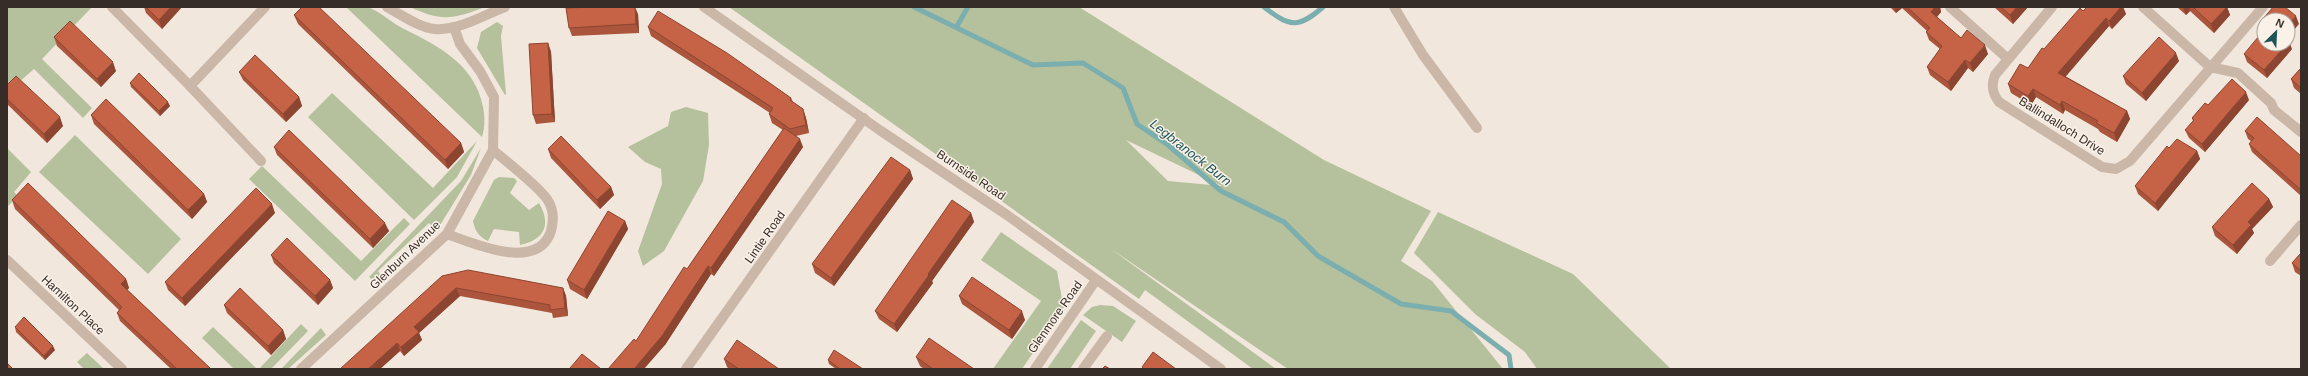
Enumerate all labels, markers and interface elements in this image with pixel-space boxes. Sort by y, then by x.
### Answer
north arrow [2256,12,2296,52]
text: N [2274,16,2286,30]
street label: Ballindalloch Drive [2016,94,2108,158]
water label: Legbranock Burn [1147,116,1234,189]
street label: Burnside Road [934,147,1008,203]
street label: Lintie Road [742,208,788,266]
street label: Glenburn Avenue [367,218,443,292]
street label: Hamilton Place [39,272,108,338]
street label: Glenmore Road [1025,278,1085,356]

